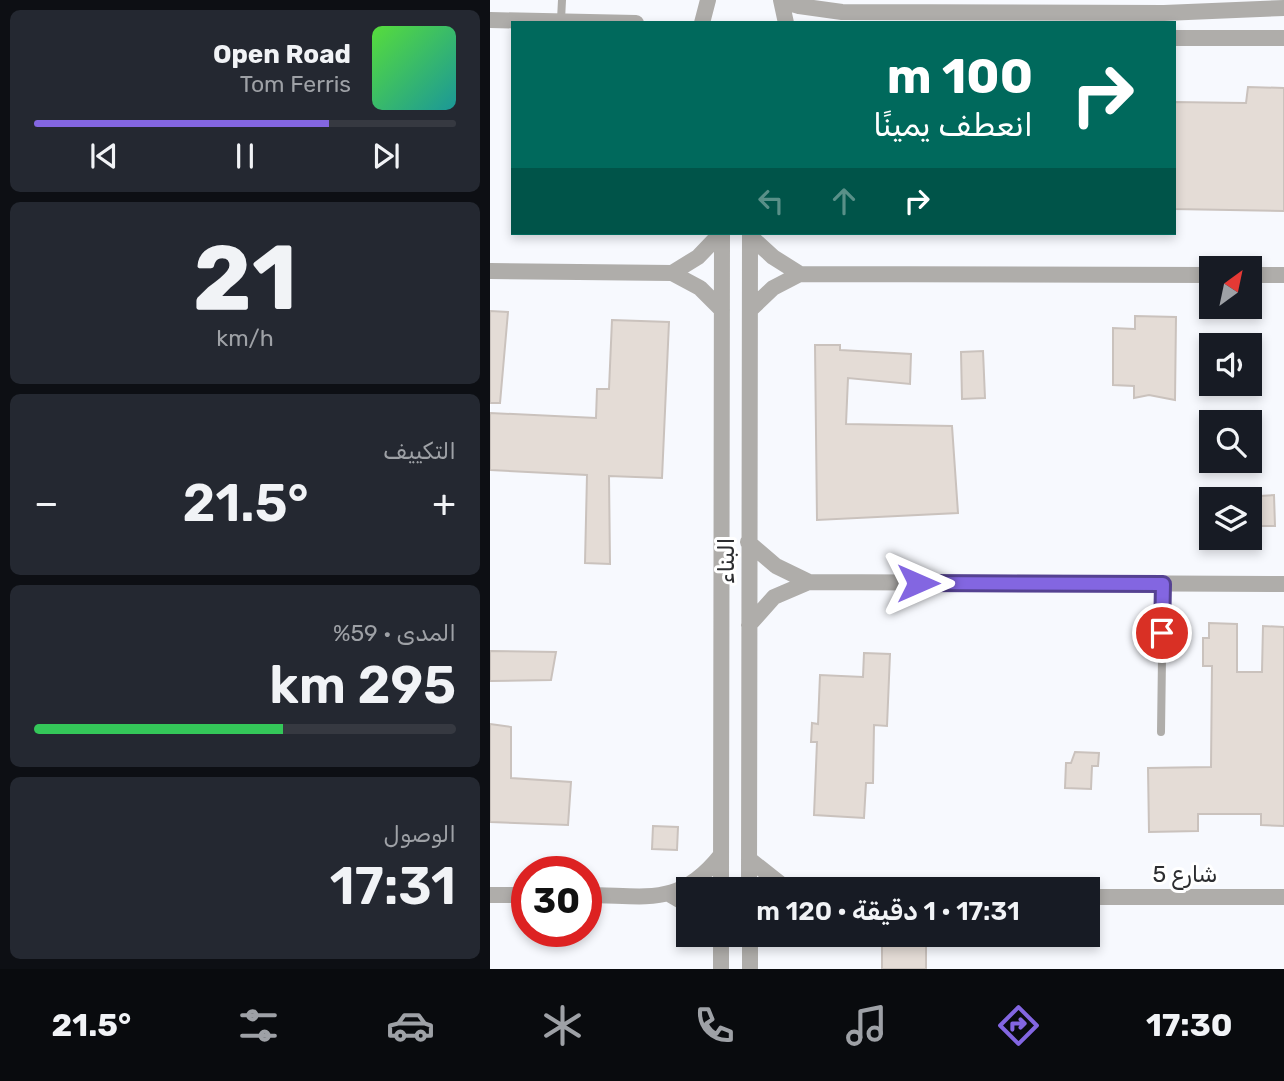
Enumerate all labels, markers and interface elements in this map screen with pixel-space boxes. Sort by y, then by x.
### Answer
text: Open Road [213,39,351,70]
text: 100 m [887,47,1033,105]
icon: right [1057,49,1148,140]
text: Tom Ferris [240,70,351,98]
text: انعطف يمينًا [873,106,1033,144]
icon: previous [85,137,123,175]
icon: pause [226,137,264,175]
icon: next [367,137,405,175]
icon: left [752,182,790,220]
icon: ahead [825,182,863,220]
icon: right [898,182,936,220]
text: 21 [193,224,297,332]
north arrow [1199,256,1262,318]
map controls [1199,256,1262,550]
text: km/h [216,324,274,352]
button: sound [1199,333,1262,396]
button: search [1199,410,1262,473]
text: التكييف [383,437,456,465]
text: 21.5° [182,472,309,534]
text: − [34,480,59,526]
text: + [432,480,456,526]
button: layers [1199,487,1262,550]
street label: البناء [712,538,740,584]
position arrow [881,546,955,620]
pin [1132,603,1192,663]
icon: arrive [1143,614,1181,652]
text: المدى · 59% [333,619,456,647]
text: 295 km [269,654,456,716]
text: الوصول [384,820,456,848]
text: 17:31 [330,855,456,917]
speed limit sign: 30 [511,856,602,947]
street label: شارع 5 [1152,860,1218,890]
text: 17:31 · 1 دقيقة · 120 m [756,896,1020,927]
icon: filters [234,1001,283,1050]
icon: car [386,1001,435,1050]
icon: climate [538,1001,587,1050]
icon: phone [690,1001,739,1050]
icon: music [842,1001,891,1050]
icon: directions [994,1001,1043,1050]
text: 21.5° [52,1006,131,1044]
text: 17:30 [1146,1006,1233,1044]

